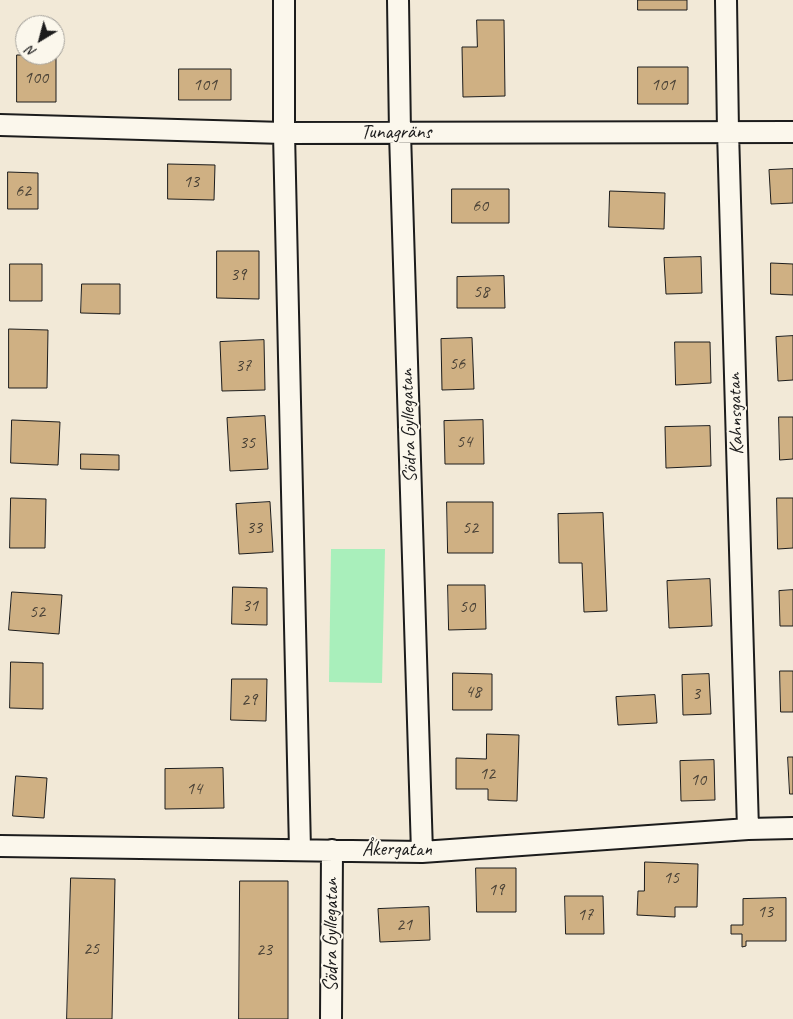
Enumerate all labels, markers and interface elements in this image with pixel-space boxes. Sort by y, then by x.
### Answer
north arrow [15,15,65,65]
text: N [23,42,40,61]
house number: 100 [24,67,48,89]
house number: 101 [193,74,217,96]
house number: 101 [651,74,675,96]
street label: Tunagräns [361,121,431,145]
house number: 13 [183,171,199,193]
house number: 62 [15,180,31,202]
house number: 60 [472,195,488,217]
house number: 39 [230,264,246,286]
house number: 58 [473,281,489,303]
house number: 56 [449,353,465,375]
house number: 37 [235,355,251,377]
street label: Södra Gyllegatan [395,369,423,483]
street label: Kahnsgatan [723,373,749,455]
house number: 54 [456,431,472,453]
house number: 35 [239,432,255,454]
house number: 33 [246,517,262,539]
house number: 52 [462,517,478,539]
house number: 31 [242,595,258,617]
house number: 50 [459,596,475,618]
house number: 52 [29,601,45,623]
house number: 48 [465,681,481,703]
house number: 3 [692,683,700,705]
house number: 29 [241,689,257,711]
house number: 12 [479,763,495,785]
house number: 10 [690,769,706,791]
house number: 14 [186,778,202,800]
street label: Åkergatan [362,838,432,862]
house number: 15 [663,867,679,889]
street label: Södra Gyllegatan [320,878,344,992]
house number: 19 [488,879,504,901]
house number: 13 [757,901,773,923]
house number: 17 [577,904,593,926]
house number: 21 [396,914,412,936]
house number: 25 [83,938,99,960]
house number: 23 [256,939,272,961]

